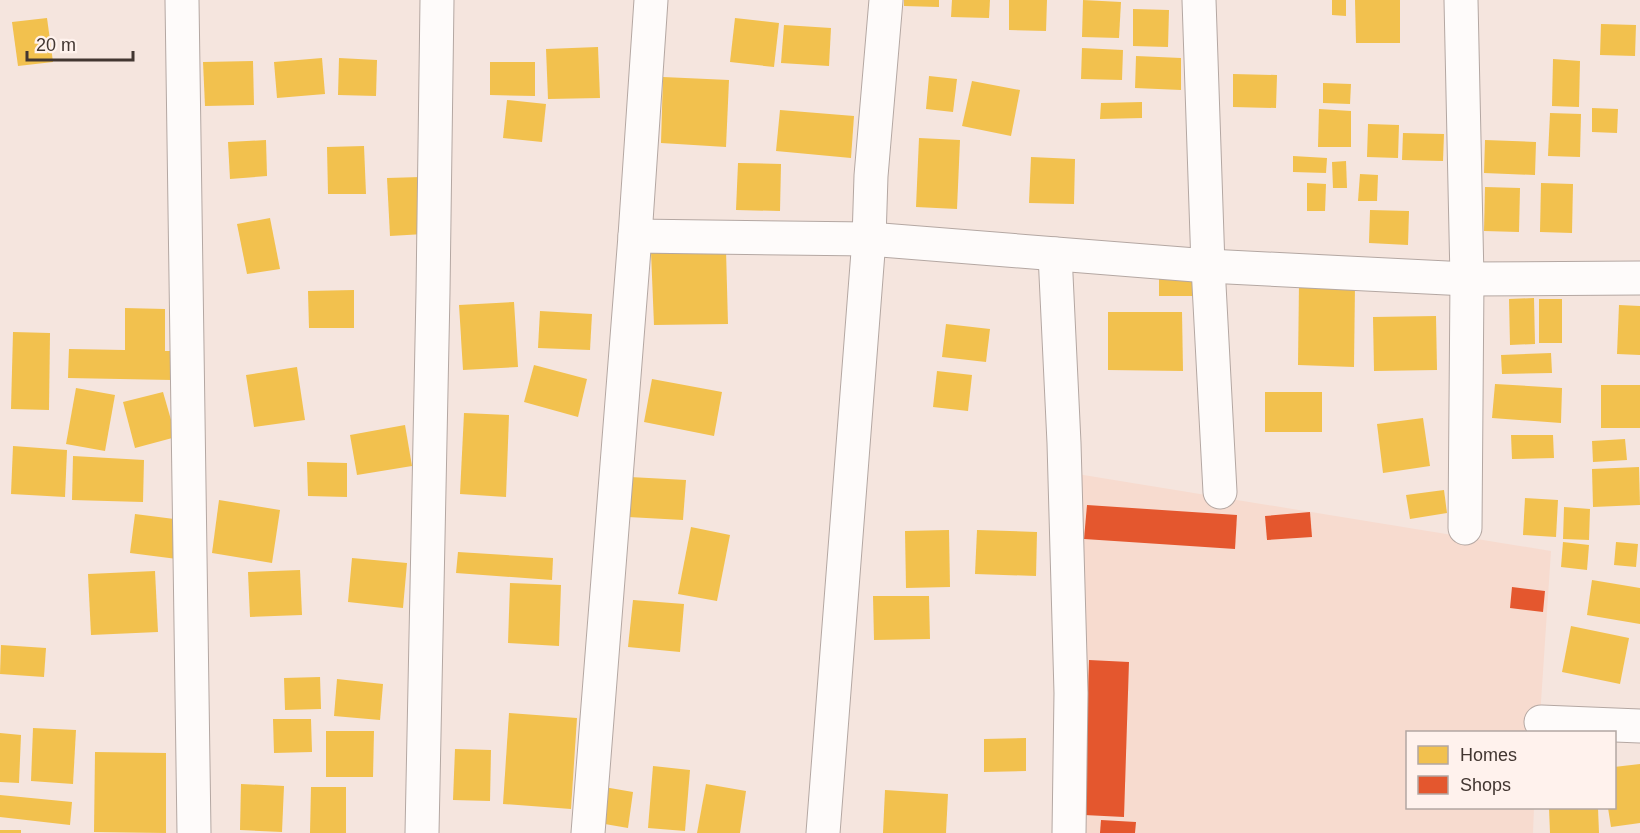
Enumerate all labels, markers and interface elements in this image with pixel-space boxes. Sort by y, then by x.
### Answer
scale bar [27,24,134,62]
text: 20 m [36,35,76,55]
legend [1406,731,1616,809]
text: Homes [1460,745,1517,765]
text: Shops [1460,775,1511,795]

